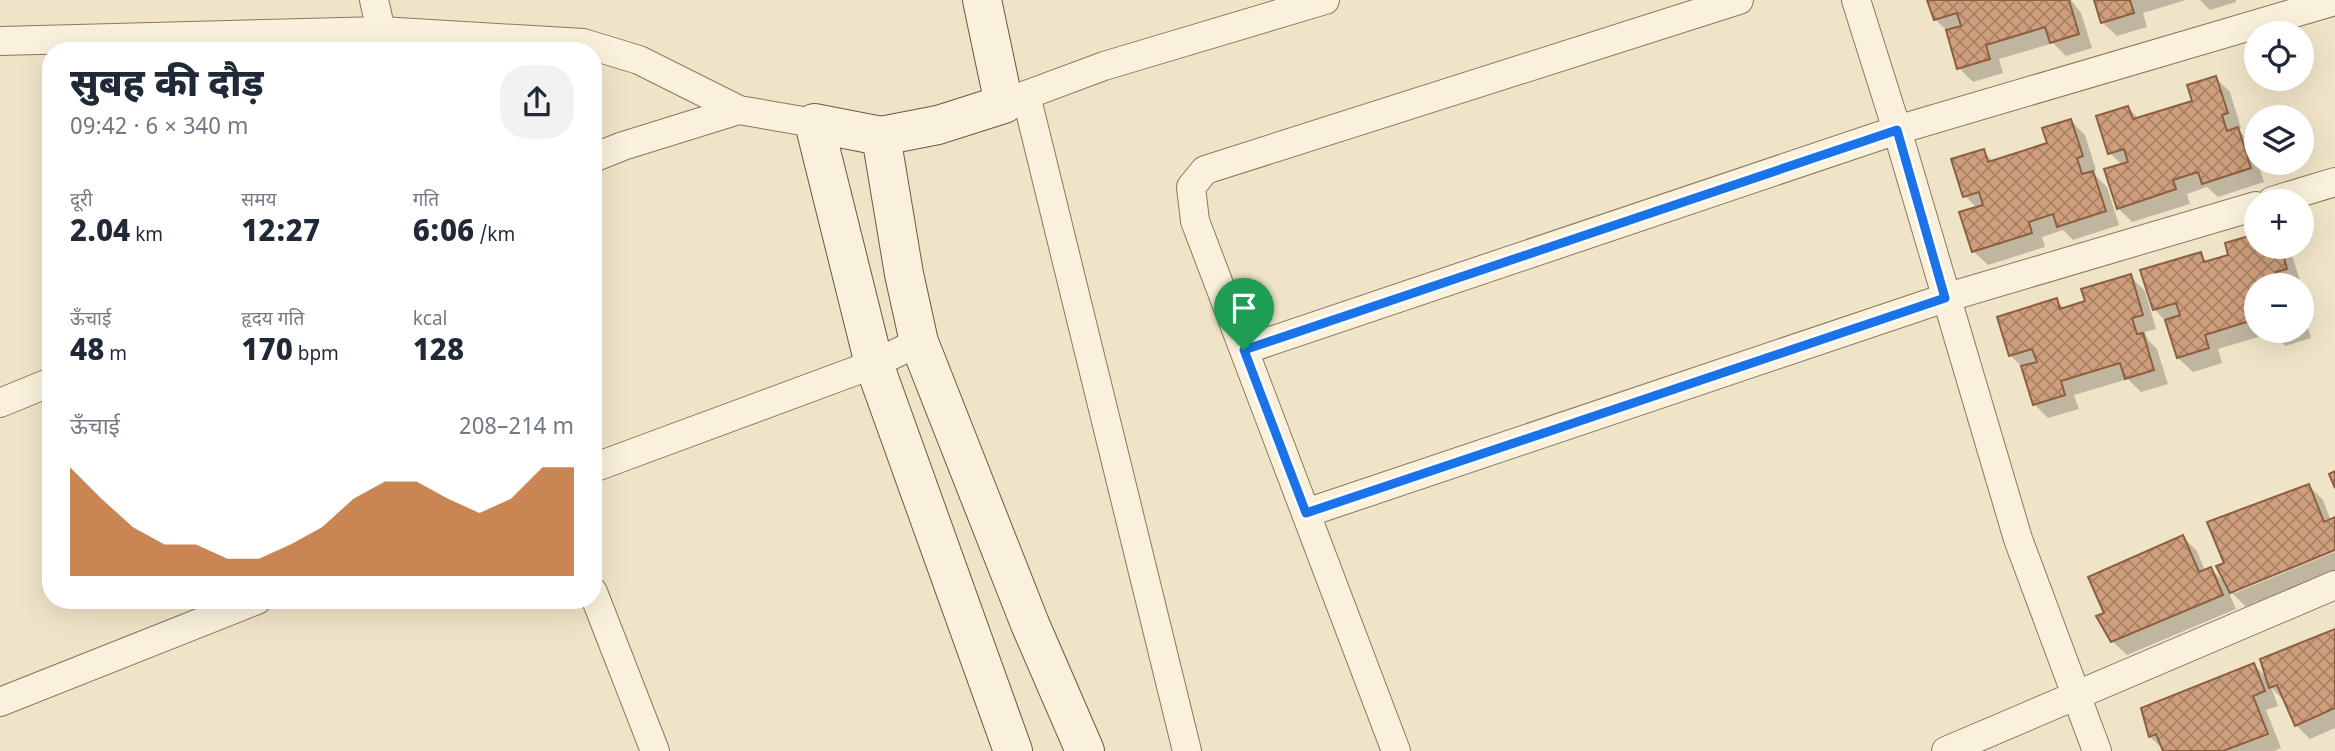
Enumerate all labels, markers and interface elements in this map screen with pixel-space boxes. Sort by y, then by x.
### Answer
map controls [2244,21,2314,343]
button: locate [2244,21,2314,91]
text: सुबह की दौड़ [70,62,264,112]
button: share [500,65,574,139]
button: layers [2244,105,2314,175]
text: 09:42 · 6 × 340 m [70,113,248,143]
text: दूरी [70,189,93,214]
text: समय [241,189,277,214]
text: गति [413,189,439,214]
button: + [2244,189,2314,259]
text: 2.04 [70,214,130,253]
text: 12:27 [241,214,320,253]
text: 6:06 [413,214,474,253]
text: km [130,224,163,249]
text: /km [474,224,515,249]
button: − [2244,273,2314,343]
pin [1214,278,1274,350]
icon: arrive [1225,289,1263,327]
text: ऊँचाई [70,308,111,333]
text: हृदय गति [241,308,304,333]
text: kcal [413,308,447,333]
text: 48 [70,333,104,372]
text: 170 [241,333,293,372]
text: 128 [413,333,464,372]
text: m [104,343,127,368]
text: bpm [293,343,339,368]
text: ऊँचाई [70,413,120,443]
text: 208–214 m [459,413,574,443]

